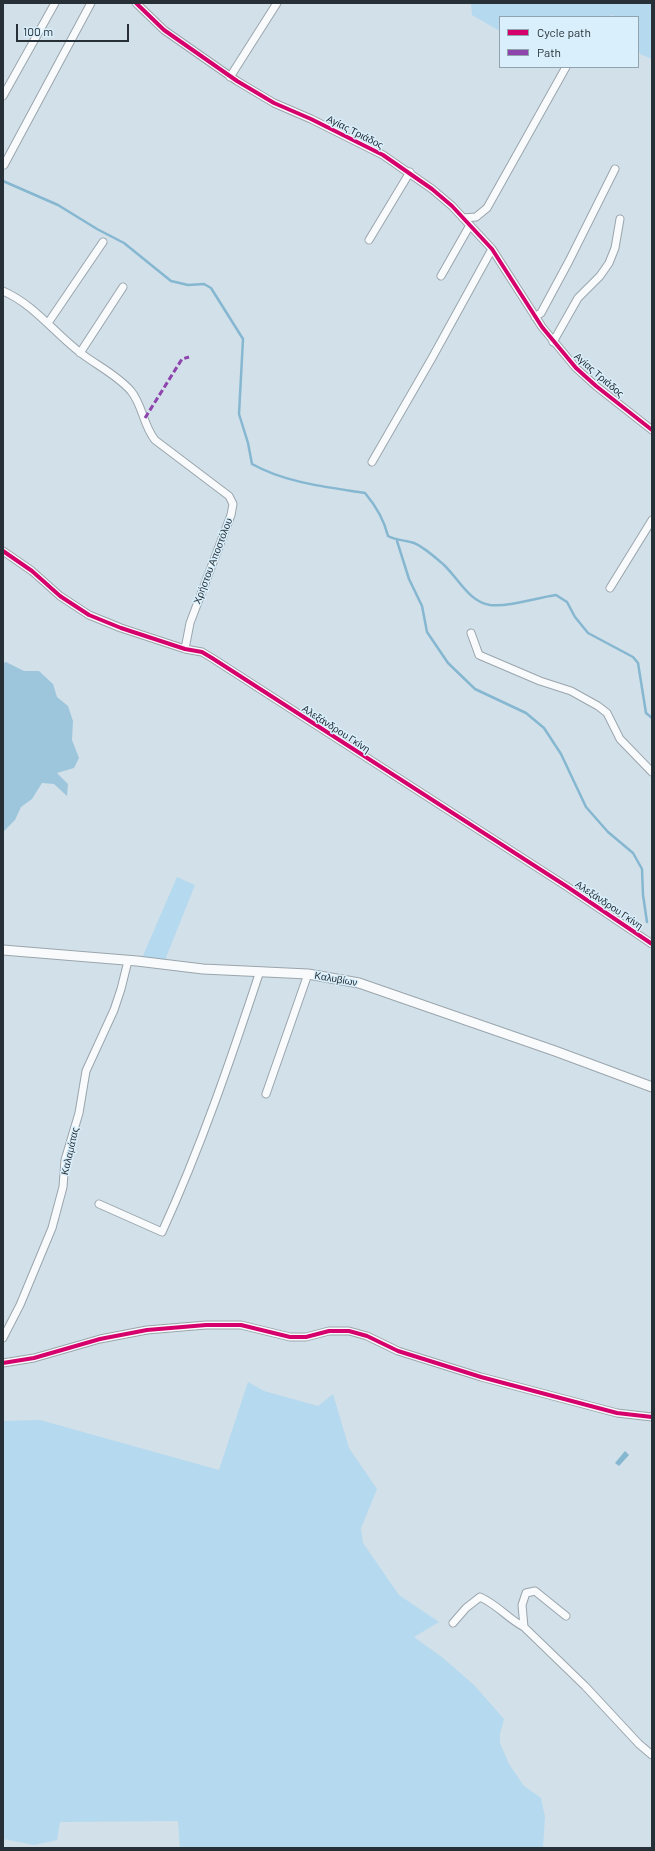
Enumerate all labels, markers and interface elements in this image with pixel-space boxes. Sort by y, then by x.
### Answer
scale bar [18,16,131,42]
legend [499,16,639,68]
text: 100 m [23,24,53,38]
text: Cycle path [537,25,591,39]
text: Path [537,45,561,59]
street label: Αγίας Τριάδος [325,113,385,151]
street label: Αγίας Τριάδος [572,350,626,400]
street label: Χρήστου Αποστόλου [191,516,235,606]
street label: Αλεξάνδρου Γκίνη [300,703,372,755]
street label: Αλεξάνδρου Γκίνη [573,878,645,932]
street label: Καλυβίων [314,969,358,989]
street label: Καλαμάτας [59,1126,81,1176]

